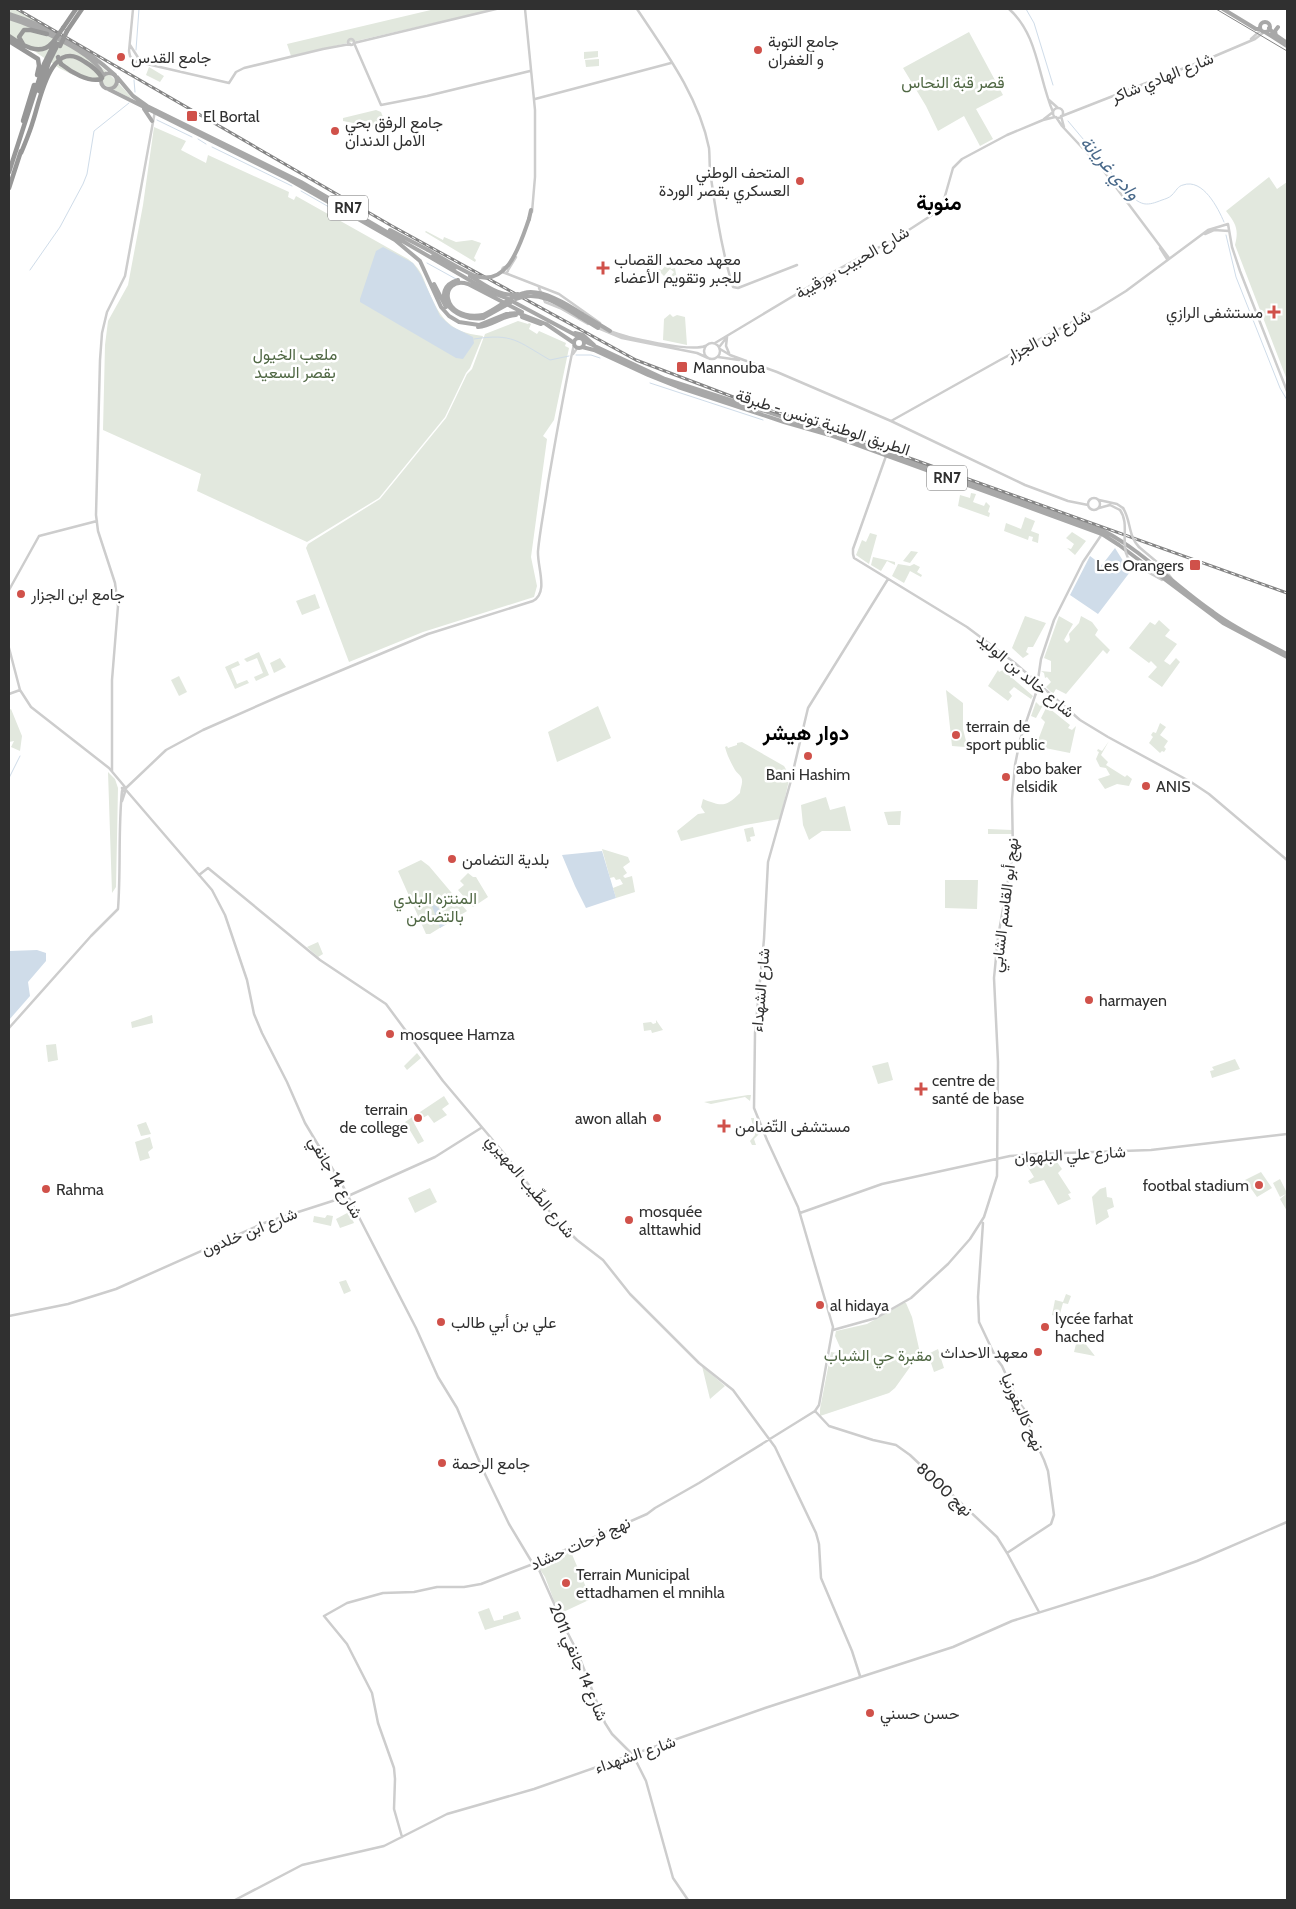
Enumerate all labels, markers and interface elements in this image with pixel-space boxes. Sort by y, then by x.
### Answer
place label: جامع التوبة و الغفران [768,32,839,70]
marker: جامع التوبة و الغفران [752,44,764,56]
place label: جامع القدس [131,48,212,69]
street label: شارع الهادي شاكر [1107,48,1218,111]
marker: جامع القدس [115,51,127,63]
park label: قصر قبة النحاس [901,73,1005,93]
place label: El Bortal [203,107,260,126]
marker: El Bortal [185,109,199,123]
place label: جامع الرفق بحي الامل الدندان [345,113,443,151]
marker: جامع الرفق بحي الامل الدندان [329,125,341,137]
water label: وادي غريانة [1073,132,1144,207]
place label: المتحف الوطني العسكري بقصر الوردة [659,163,790,204]
marker: المتحف الوطني العسكري بقصر الوردة [794,175,806,187]
district label: منوبة [916,190,962,216]
road number: RN7 [328,196,368,220]
street label: شارع الحبيب بورقيبة [792,222,913,304]
place label: معهد محمد القصاب للجبر وتقويم الأعضاء [614,250,742,288]
marker: معهد محمد القصاب للجبر وتقويم الأعضاء [596,261,610,275]
place label: مستشفى الرازي [1166,303,1263,326]
street label: شارع ابن الجزار [1002,305,1095,368]
marker: مستشفى الرازي [1267,305,1281,319]
park label: ملعب الخيول بقصر السعيد [253,345,337,383]
place label: Mannouba [693,358,766,377]
marker: Mannouba [675,360,689,374]
street label: الطريق الوطنية تونس - طبرقة [733,385,912,461]
road number: RN7 [927,466,967,490]
place label: Les Orangers [1096,556,1184,575]
marker: Les Orangers [1188,558,1202,572]
place label: جامع ابن الجزار [30,585,125,606]
marker: جامع ابن الجزار [15,588,27,600]
street label: شارع خالد بن الوليد [972,629,1078,723]
place label: terrain de sport public [966,717,1045,754]
district label: دوار هيشر [762,720,849,746]
marker: terrain de sport public [950,729,962,741]
marker: Bani Hashim [802,750,814,762]
place label: abo baker elsidik [1016,759,1083,796]
place label: Bani Hashim [766,765,850,784]
marker: abo baker elsidik [1000,771,1012,783]
place label: ANIS [1156,777,1191,796]
marker: ANIS [1140,780,1152,792]
street label: نهج أبو القاسم الشابي [987,837,1026,974]
place label: بلدية التضامن [462,850,549,870]
marker: بلدية التضامن [446,853,458,865]
park label: المنتزه البلدي بالتضامن [393,889,477,927]
street label: شارع الشهداء [747,947,776,1033]
place label: harmayen [1099,991,1167,1010]
marker: harmayen [1083,994,1095,1006]
place label: mosquee Hamza [400,1025,515,1044]
marker: mosquee Hamza [384,1028,396,1040]
place label: centre de santé de base [932,1071,1024,1108]
marker: centre de santé de base [914,1082,928,1096]
place label: terrain de college [340,1100,408,1137]
place label: awon allah [575,1109,647,1128]
marker: terrain de college [412,1112,424,1124]
marker: awon allah [651,1112,663,1124]
place label: مستشفى التّضامن [735,1117,850,1137]
marker: مستشفى التّضامن [717,1119,731,1133]
street label: شارع الطّيب المهيري [479,1131,579,1244]
street label: شارع 14 جانفي [301,1133,367,1224]
street label: شارع علي البلهوان [1014,1142,1127,1171]
place label: footbal stadium [1143,1176,1249,1195]
marker: footbal stadium [1253,1179,1265,1191]
place label: Rahma [56,1180,104,1199]
marker: Rahma [40,1183,52,1195]
place label: mosquée alttawhid [639,1202,702,1239]
street label: شارع ابن خلدون [199,1204,301,1261]
marker: mosquée alttawhid [623,1214,635,1226]
place label: al hidaya [830,1296,889,1315]
marker: al hidaya [814,1299,826,1311]
place label: lycée farhat hached [1055,1309,1134,1346]
place label: علي بن أبي طالب [451,1313,556,1336]
marker: علي بن أبي طالب [435,1316,447,1328]
marker: lycée farhat hached [1039,1321,1051,1333]
place label: معهد الاحداث [941,1343,1028,1363]
park label: مقبرة حي الشباب [824,1346,932,1369]
marker: معهد الاحداث [1032,1346,1044,1358]
street label: نهح كاليفورنيا [995,1370,1048,1455]
place label: جامع الرحمة [452,1454,530,1475]
marker: جامع الرحمة [436,1457,448,1469]
street label: نهج 8000 [911,1458,977,1522]
street label: نهج فرحات حشاد [527,1513,634,1576]
place label: Terrain Municipal ettadhamen el mnihla [576,1565,725,1602]
marker: Terrain Municipal ettadhamen el mnihla [560,1577,572,1589]
street label: شارع 14 جانفي 2011 [542,1601,612,1725]
place label: حسن حسني [880,1704,960,1727]
marker: حسن حسني [864,1707,876,1719]
street label: شارع الشهداء [592,1732,679,1779]

